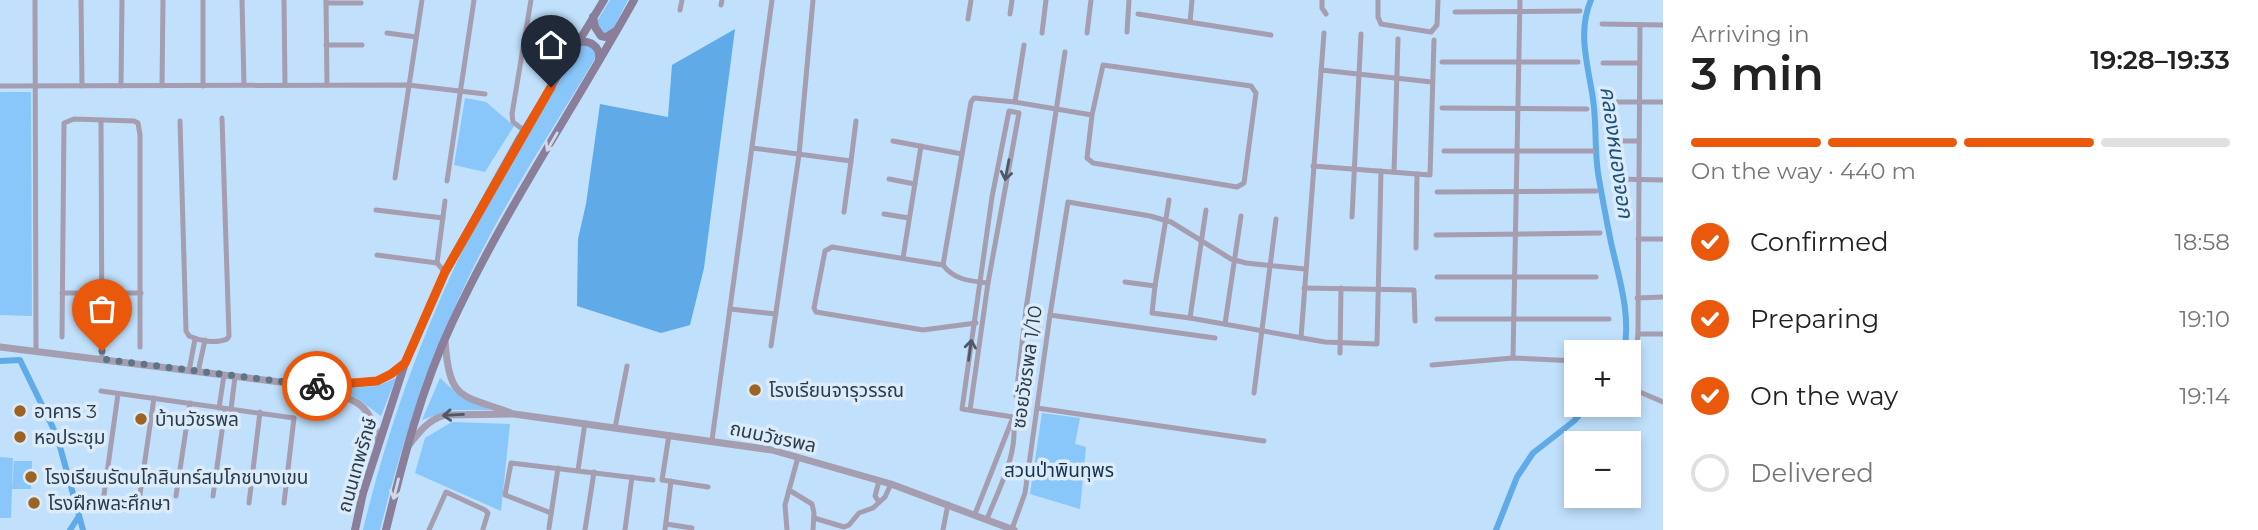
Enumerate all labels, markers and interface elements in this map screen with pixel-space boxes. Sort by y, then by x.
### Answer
pin [521,15,581,87]
text: Arriving in [1691,20,1810,48]
icon: home [532,26,570,64]
text: 19:28–19:33 [2090,44,2230,76]
text: 3 min [1691,45,1824,102]
water label: คลองหนองจอก [1595,85,1639,221]
one-way arrow [545,131,559,151]
text: On the way · 440 m [1691,157,1916,185]
one-way arrow [1000,158,1014,181]
icon: check [1691,223,1729,261]
text: Confirmed [1750,226,1889,258]
text: 18:58 [2174,228,2230,256]
pin [72,279,132,351]
icon: bag [83,290,121,328]
icon: check [1691,300,1729,338]
text: Preparing [1750,303,1879,335]
street label: ซอยวัชรพล 1/10 [1007,304,1047,430]
text: 19:10 [2179,305,2230,333]
one-way arrow [963,339,976,361]
map controls [1564,340,1641,508]
button: + [1564,340,1641,417]
courier [282,351,352,421]
icon: bike [298,367,336,405]
icon: check [1691,377,1729,415]
place label: โรงเรียนจารุวรรณ [769,379,904,402]
text: On the way [1750,380,1898,412]
marker: โรงเรียนจารุวรรณ [747,382,763,398]
text: 19:14 [2179,382,2230,410]
place label: อาคาร 3 [34,400,97,423]
marker: อาคาร 3 [12,403,28,419]
place label: บ้านวัชรพล [155,408,239,431]
one-way arrow [442,409,465,422]
marker: บ้านวัชรพล [133,411,149,427]
street label: ถนนเทพรักษ์ [332,415,382,515]
street label: ถนนวัชรพล [728,417,818,457]
place label: หอประชุม [34,426,105,449]
marker: หอประชุม [12,429,28,445]
button: − [1564,431,1641,508]
text: Delivered [1750,457,1874,489]
park label: สวนป่าพินทุพร [1004,459,1114,482]
place label: โรงเรียนรัตนโกสินทร์สมโภชบางเขน [45,466,308,489]
marker: โรงเรียนรัตนโกสินทร์สมโภชบางเขน [23,469,39,485]
one-way arrow [389,478,402,500]
place label: โรงฝึกพละศึกษา [48,492,171,515]
marker: โรงฝึกพละศึกษา [26,495,42,511]

